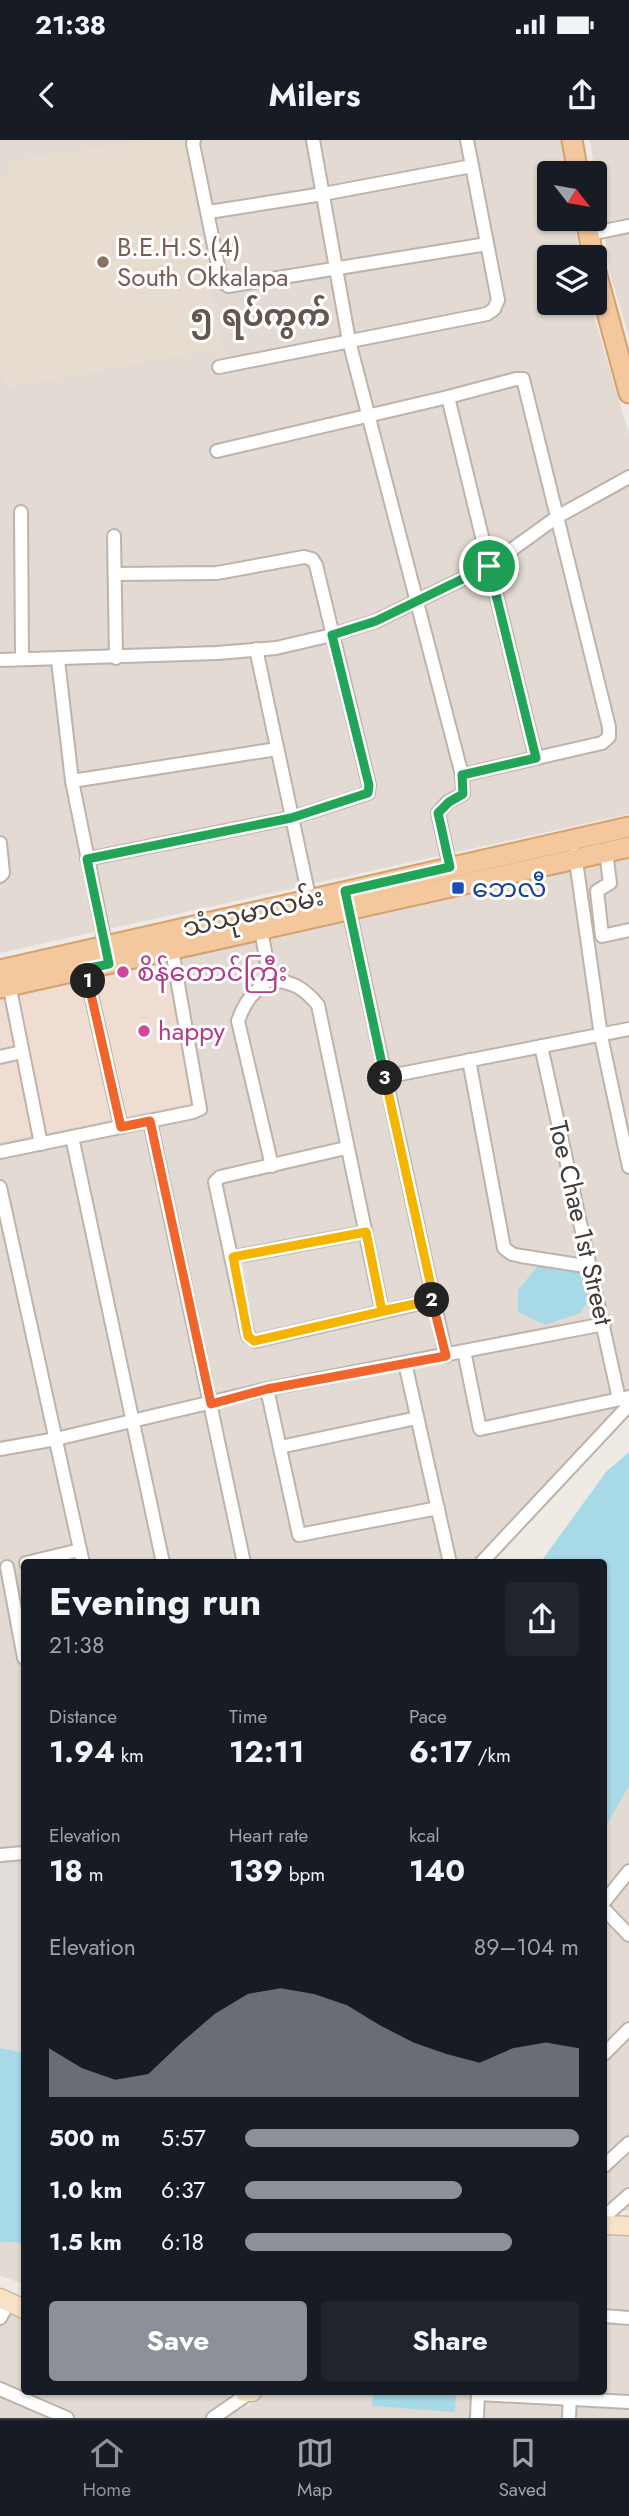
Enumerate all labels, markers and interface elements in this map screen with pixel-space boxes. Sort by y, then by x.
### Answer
text: 21:38 [35,6,106,44]
text: Milers [268,72,361,118]
icon: back [28,76,66,114]
icon: share [563,76,601,114]
north arrow [537,161,607,231]
map controls [537,161,607,315]
place label: B.E.H.S.(4) South Okkalapa [117,228,289,296]
button: layers [537,245,607,315]
marker: B.E.H.S.(4) South Okkalapa [95,254,111,270]
district label: ၅ ရပ်ကွက် [190,294,330,340]
pin [459,536,519,596]
icon: arrive [470,547,508,585]
place label: ဘေလီ [472,869,547,907]
street label: သံသုမာလမ်း [179,877,328,949]
marker: ဘေလီ [450,880,466,896]
place label: စိန်တောင်ကြီး [137,953,288,993]
pin: 1 [70,964,106,998]
marker: စိန်တောင်ကြီး [115,964,131,980]
text: 1 [83,967,92,994]
place label: happy [158,1012,225,1050]
marker: happy [136,1023,152,1039]
pin: 3 [368,1060,402,1096]
text: 3 [379,1064,390,1091]
street label: Toe Chae 1st Street [539,1117,623,1329]
pin: 2 [414,1282,450,1318]
text: 2 [425,1286,438,1313]
text: Evening run [49,1574,261,1629]
button: share [505,1582,579,1656]
text: 21:38 [49,1628,104,1662]
text: Distance [49,1703,117,1730]
text: Time [229,1703,267,1730]
text: Pace [409,1703,447,1730]
text: 1.94 [49,1730,115,1773]
text: 12:11 [229,1730,304,1773]
text: 6:17 [409,1730,472,1773]
text: km [115,1742,144,1769]
text: /km [472,1742,511,1769]
text: Elevation [49,1822,121,1849]
text: Heart rate [229,1822,308,1849]
text: kcal [409,1822,440,1849]
text: 18 [49,1849,83,1892]
text: 139 [229,1849,283,1892]
text: 140 [409,1849,465,1892]
text: m [83,1861,104,1888]
text: bpm [283,1861,325,1888]
text: Elevation [49,1930,136,1964]
text: 89–104 m [474,1930,579,1964]
text: 500 m [49,2121,120,2155]
text: 5:57 [161,2121,206,2155]
text: 1.0 km [49,2173,122,2207]
text: 6:37 [161,2173,205,2207]
text: 1.5 km [49,2225,122,2259]
text: 6:18 [161,2225,204,2259]
button: Save [49,2301,307,2381]
button: Share [321,2301,579,2381]
tab: Home [82,2434,131,2503]
tab: Map [296,2434,334,2503]
tab: Saved [498,2434,547,2503]

